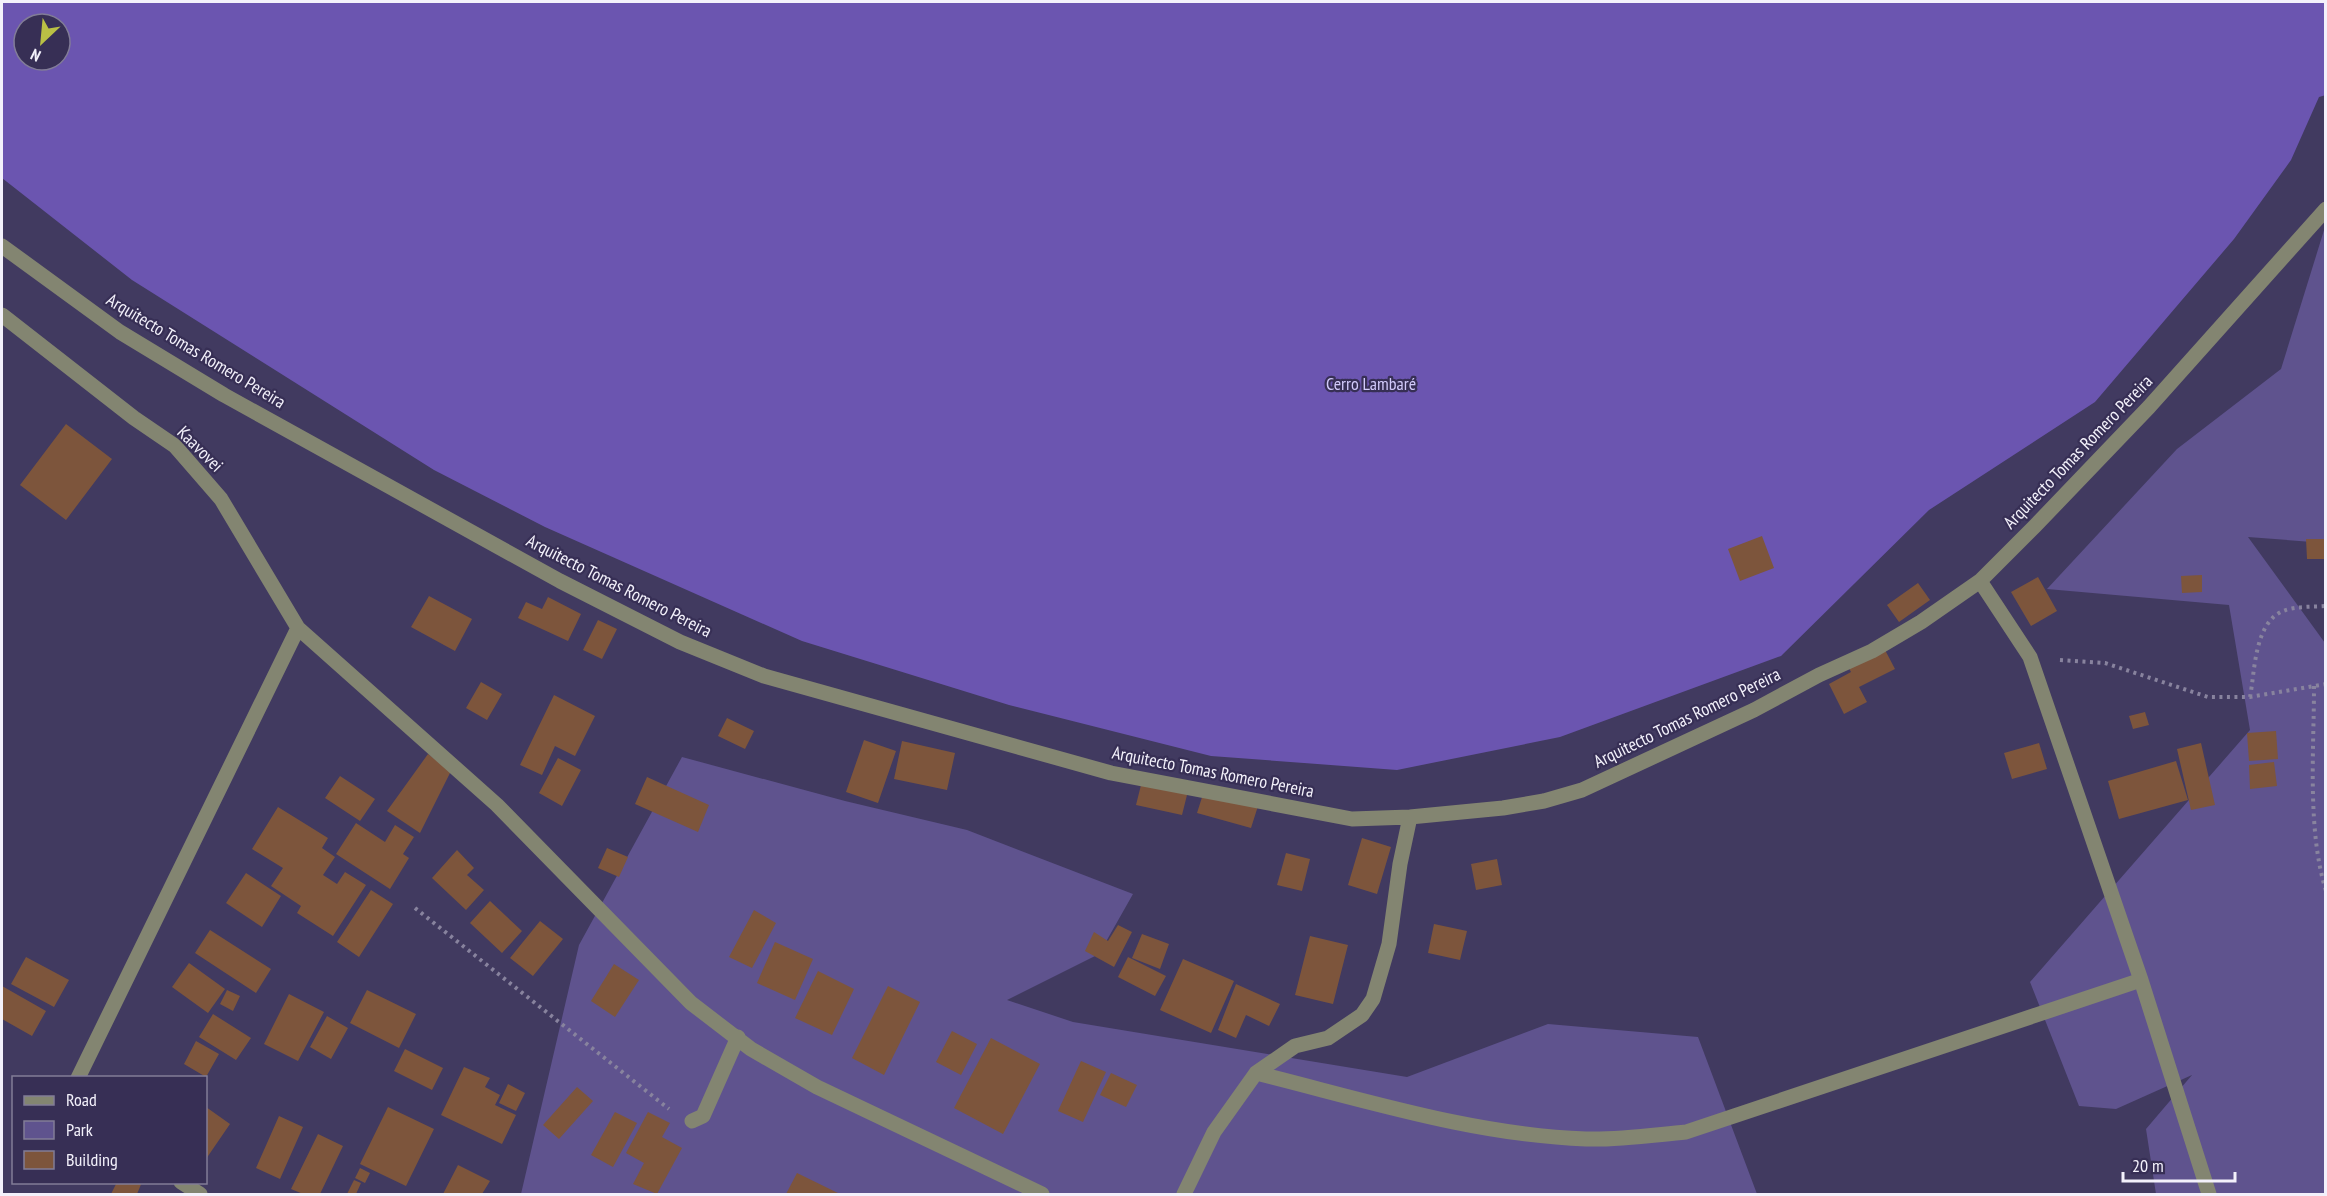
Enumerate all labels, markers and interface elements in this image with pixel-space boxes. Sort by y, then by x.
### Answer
north arrow [12,12,72,72]
text: N [27,45,44,66]
street label: Arquitecto Tomas Romero Pereira [102,288,290,413]
street label: Arquitecto Tomas Romero Pereira [1998,370,2157,533]
park label: Cerro Lambaré [1326,372,1416,395]
street label: Kaavovei [172,421,228,477]
street label: Arquitecto Tomas Romero Pereira [523,529,716,642]
street label: Arquitecto Tomas Romero Pereira [1590,662,1784,773]
street label: Arquitecto Tomas Romero Pereira [1110,741,1316,802]
legend [12,1076,207,1184]
text: Road [66,1088,97,1111]
text: Park [66,1118,93,1141]
scale bar [2123,1145,2236,1183]
text: Building [66,1148,118,1171]
text: 20 m [2132,1154,2164,1177]

